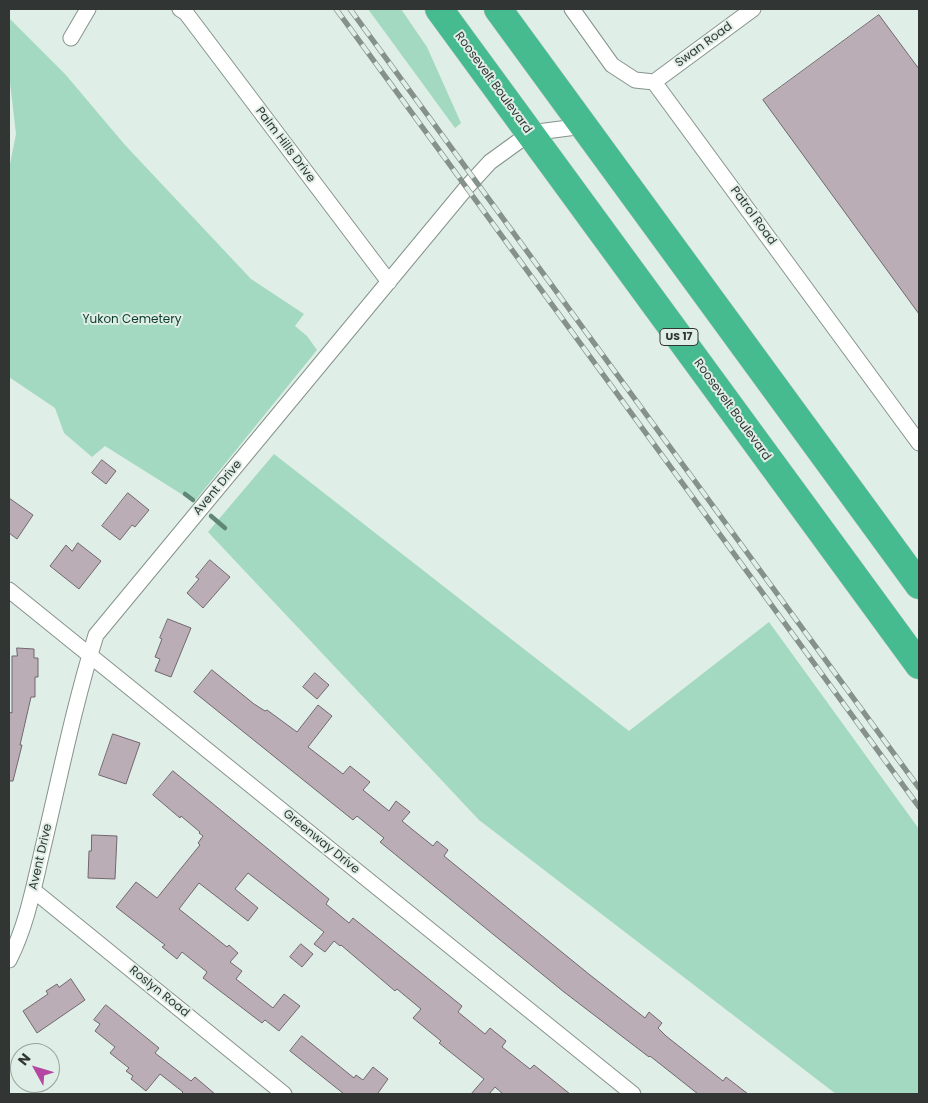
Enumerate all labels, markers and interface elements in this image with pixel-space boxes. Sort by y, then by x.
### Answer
street label: Swan Road [673,19,735,71]
street label: Roosevelt Boulevard [451,30,535,136]
street label: Palm Hills Drive [252,105,318,185]
street label: Patrol Road [727,184,779,248]
park label: Yukon Cemetery [83,313,181,327]
road number: US 17 [660,328,698,346]
street label: Roosevelt Boulevard [690,357,774,463]
street label: Avent Drive [191,457,245,519]
street label: Greenway Drive [280,807,362,877]
street label: Avent Drive [26,822,56,892]
street label: Roslyn Road [126,963,192,1021]
north arrow [10,1043,60,1093]
text: N [13,1049,35,1070]

